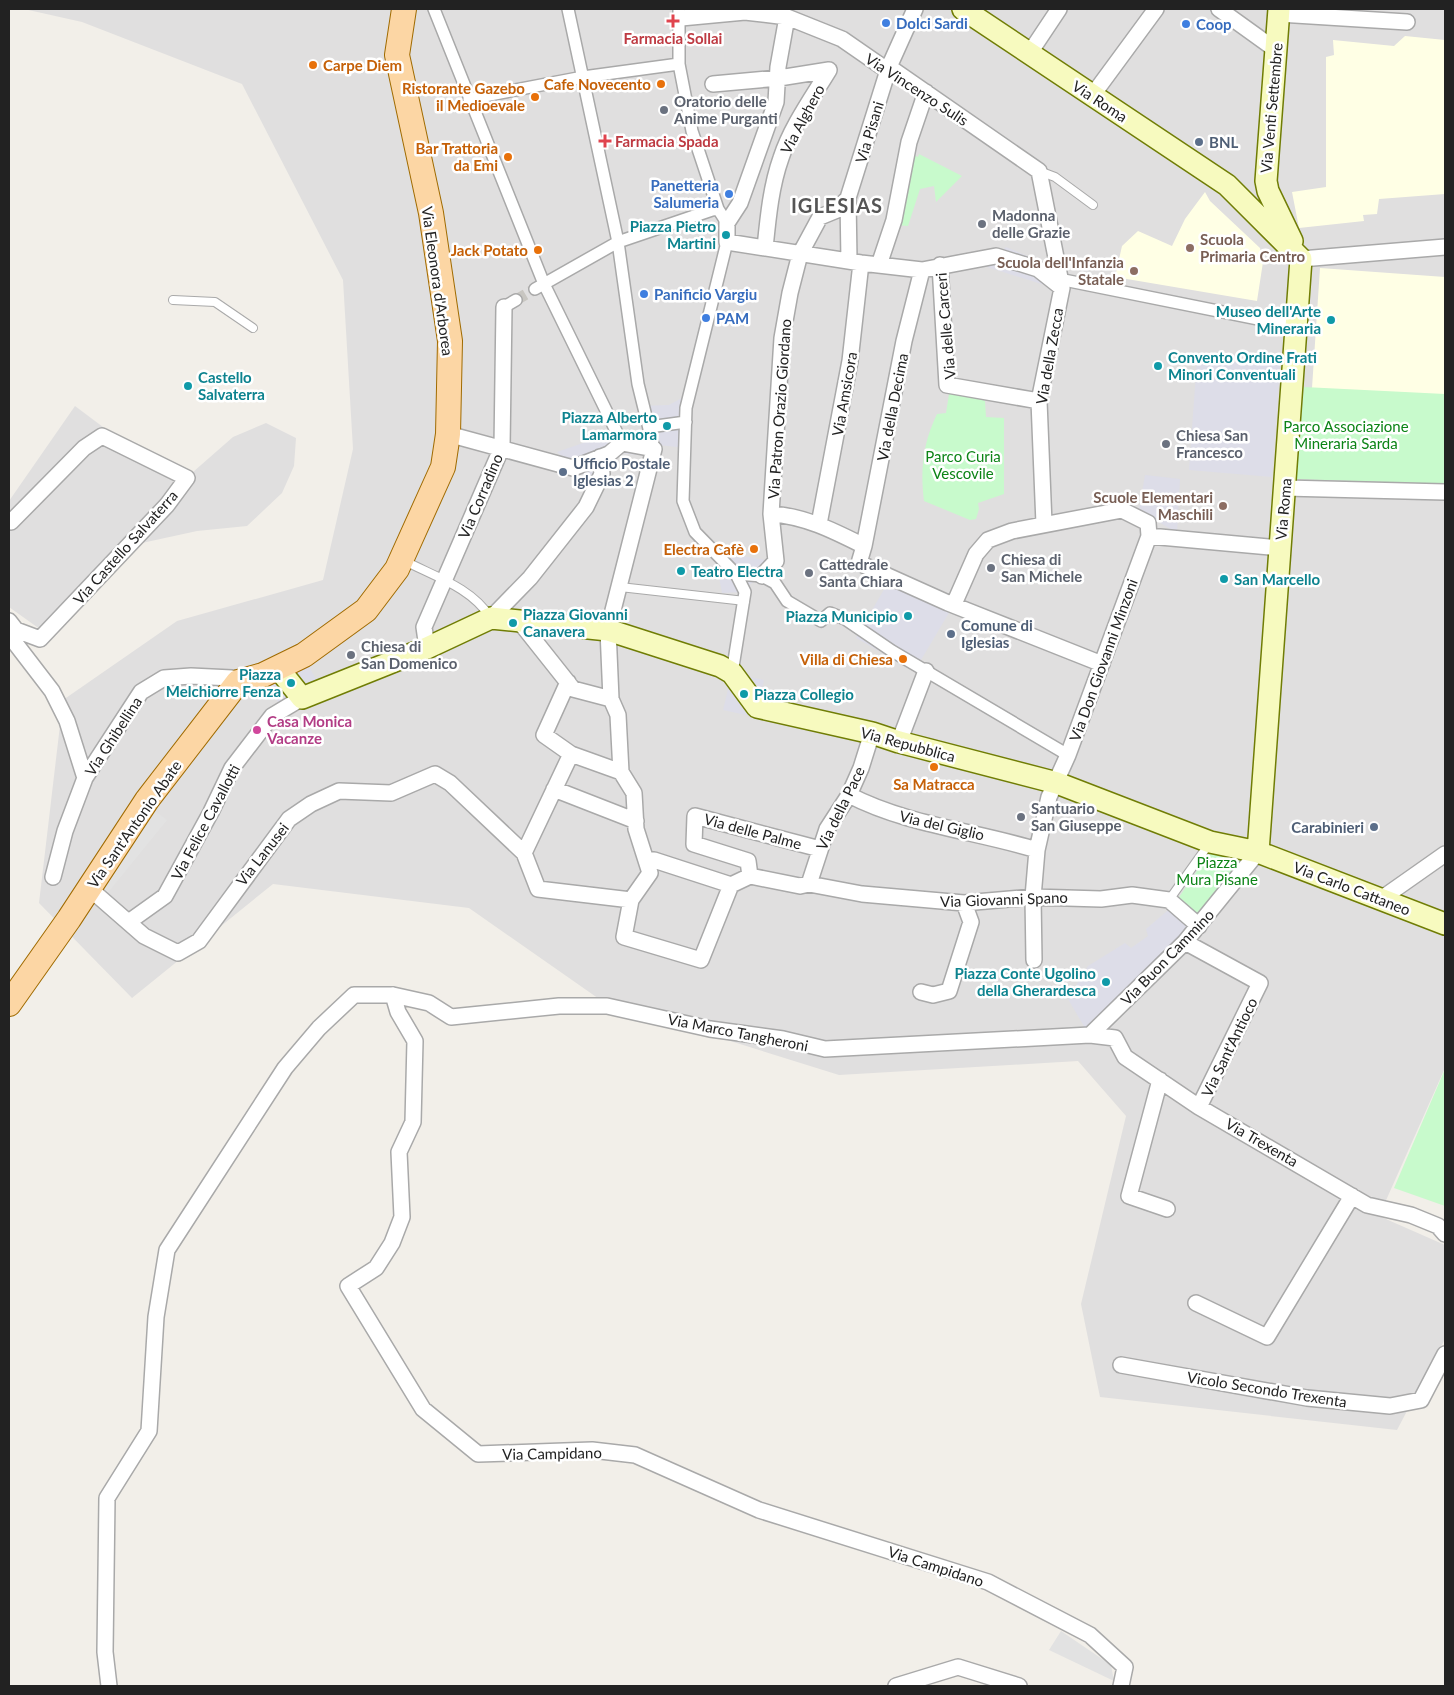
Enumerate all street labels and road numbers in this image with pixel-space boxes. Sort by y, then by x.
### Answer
street label: Via Venti Settembre [1256,42,1286,174]
street label: Via Vincenzo Sulis [862,49,972,129]
street label: Via Roma [1069,76,1131,126]
street label: Via Alghero [776,81,828,157]
street label: Via Pisani [851,99,887,165]
street label: Via Eleonora d'Arborea [419,205,457,357]
street label: Via delle Carceri [931,272,959,380]
street label: Via della Zecca [1032,306,1066,406]
street label: Via Patron Orazio Giordano [764,318,794,500]
street label: Via Amsicora [828,350,860,438]
street label: Via della Decima [873,352,911,462]
street label: Via Corradino [454,451,506,541]
street label: Via Roma [1271,477,1295,541]
street label: Via Castello Salvaterra [69,486,181,608]
street label: Via Don Giovanni Minzoni [1065,576,1141,744]
street label: Via Ghibellina [81,693,145,779]
street label: Via Repubblica [859,723,957,765]
street label: Via Sant'Antonio Abate [83,757,185,891]
street label: Via Felice Cavallotti [167,761,243,883]
street label: Via della Pace [812,763,868,853]
street label: Via del Giglio [898,806,986,844]
street label: Via delle Palme [702,809,804,853]
street label: Via Lanusei [232,819,292,889]
street label: Via Carlo Cattaneo [1291,857,1413,919]
street label: Via Giovanni Spano [940,888,1068,910]
street label: Via Buon Cammino [1117,905,1217,1009]
street label: Via Sant'Antioco [1197,994,1261,1100]
street label: Via Marco Tangheroni [666,1010,810,1054]
street label: Via Trexenta [1222,1114,1302,1170]
street label: Vicolo Secondo Trexenta [1186,1367,1348,1411]
street label: Via Campidano [502,1443,602,1463]
street label: Via Campidano [886,1542,986,1590]

